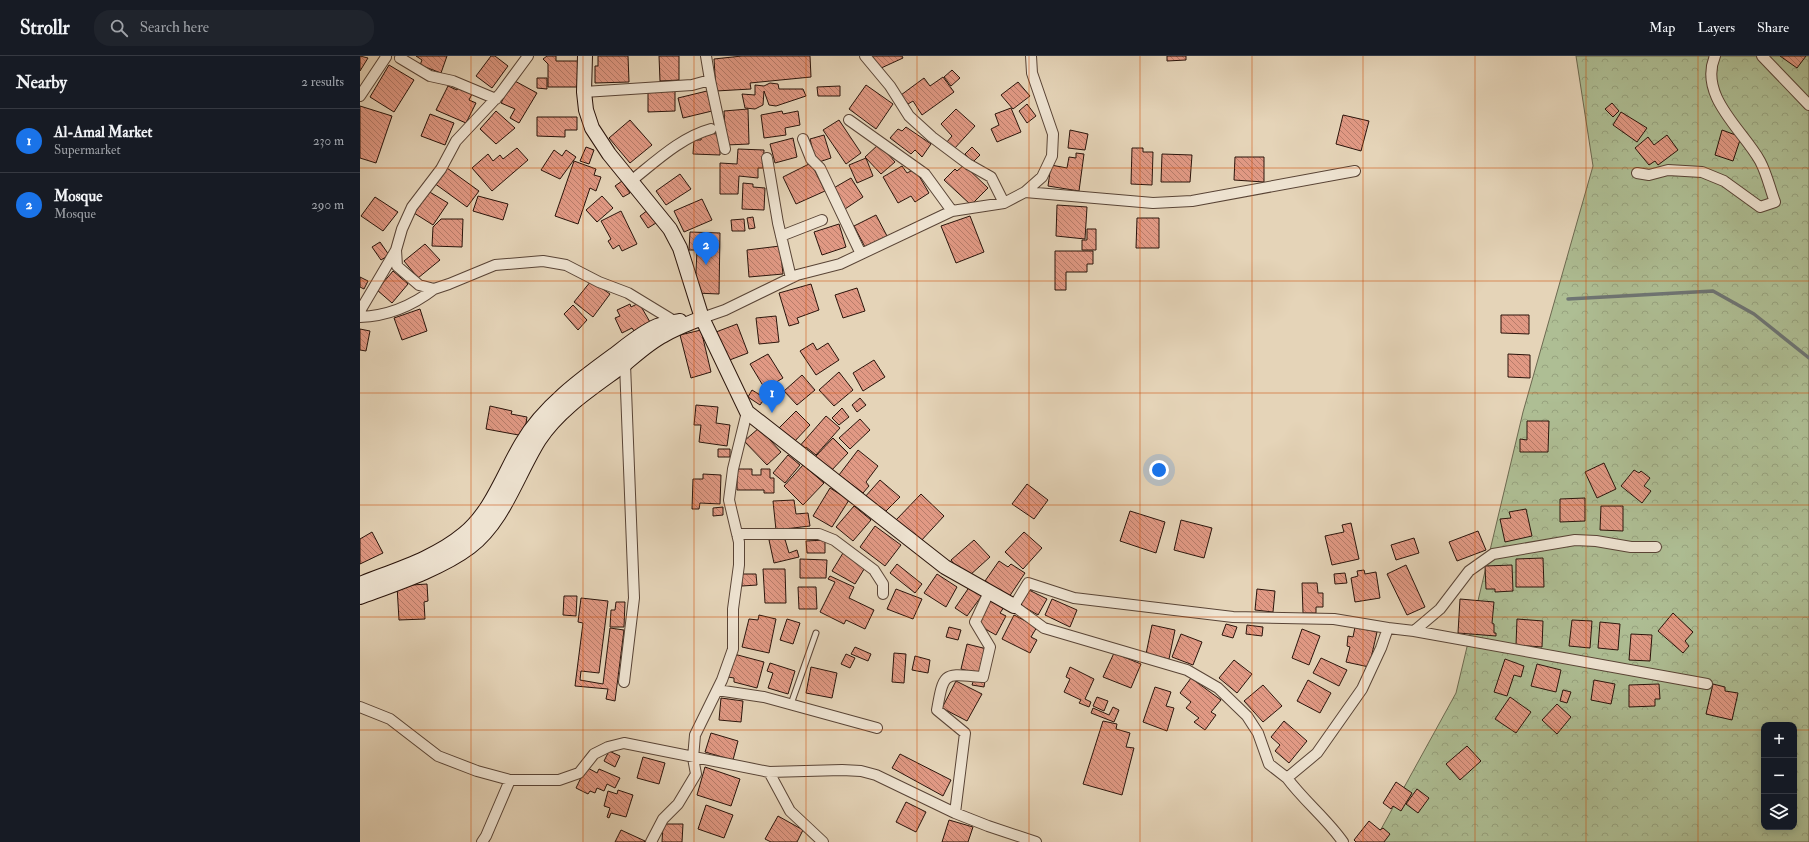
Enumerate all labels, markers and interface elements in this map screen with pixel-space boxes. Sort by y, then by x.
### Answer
search box [94,10,374,46]
text: Strollr [20,16,70,40]
icon: search [108,17,130,39]
text: Search here [140,18,209,37]
text: Map [1649,19,1675,36]
text: Layers [1697,19,1735,36]
text: Share [1757,19,1789,36]
text: Nearby [16,72,67,93]
text: 2 results [301,74,344,90]
text: Al-Amal Market [54,123,152,142]
text: 1 [27,133,31,149]
text: 230 m [313,133,344,149]
text: Supermarket [54,142,121,158]
text: Mosque [54,187,102,206]
text: 2 [26,197,32,213]
text: 290 m [311,197,344,213]
text: Mosque [54,206,96,222]
pin: 2 [693,232,719,265]
pin: 1 [759,380,785,413]
your location [1149,460,1169,480]
map controls [1761,722,1797,830]
button: + [1761,722,1797,758]
button: − [1761,758,1797,794]
button: layers [1761,794,1797,830]

